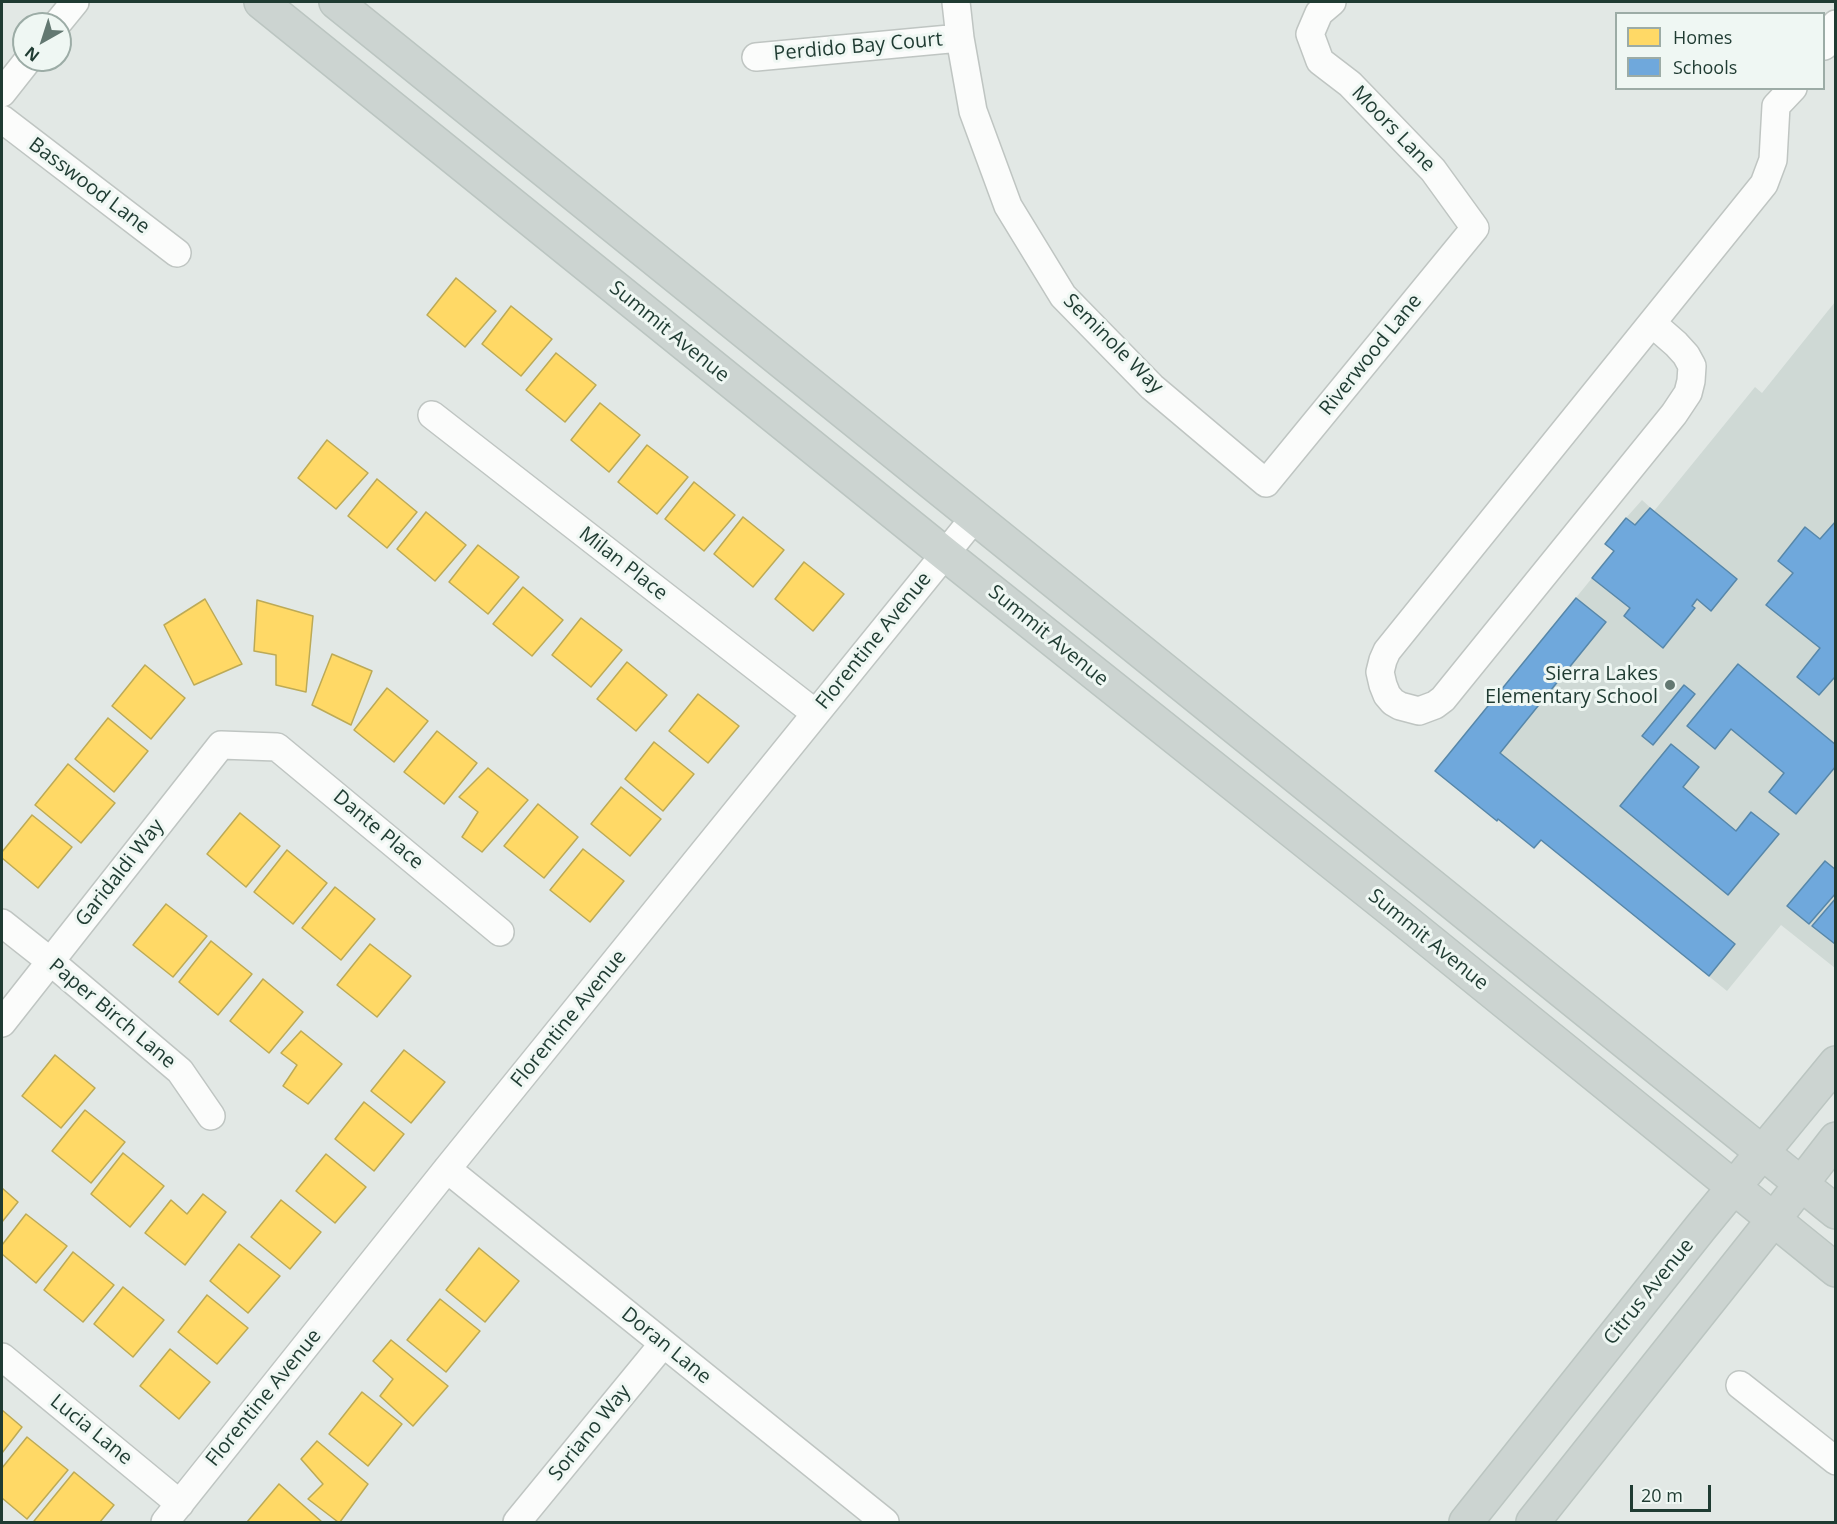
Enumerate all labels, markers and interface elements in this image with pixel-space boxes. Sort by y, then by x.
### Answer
north arrow [12,12,72,72]
legend [1615,12,1825,90]
text: Homes [1673,25,1732,49]
street label: Perdido Bay Court [772,28,944,66]
text: N [20,42,44,67]
text: Schools [1673,55,1737,79]
street label: Moors Lane [1346,81,1440,177]
street label: Basswood Lane [24,133,154,239]
street label: Summit Avenue [604,276,734,388]
street label: Seminole Way [1058,289,1168,399]
street label: Riverwood Lane [1315,290,1427,420]
street label: Milan Place [574,522,672,606]
street label: Florentine Avenue [811,568,937,714]
street label: Summit Avenue [983,580,1113,692]
place label: Sierra Lakes Elementary School [1485,662,1658,709]
marker: Sierra Lakes Elementary School [1663,678,1677,692]
street label: Dante Place [328,785,428,875]
street label: Garidaldi Way [71,815,169,931]
street label: Summit Avenue [1363,884,1493,996]
street label: Florentine Avenue [506,946,632,1092]
street label: Paper Birch Lane [44,954,180,1074]
street label: Citrus Avenue [1599,1234,1699,1350]
street label: Doran Lane [616,1303,716,1389]
street label: Florentine Avenue [201,1325,327,1471]
street label: Soriano Way [544,1380,636,1486]
street label: Lucia Lane [45,1390,137,1470]
scale bar [1633,1473,1714,1511]
text: 20 m [1641,1483,1683,1507]

